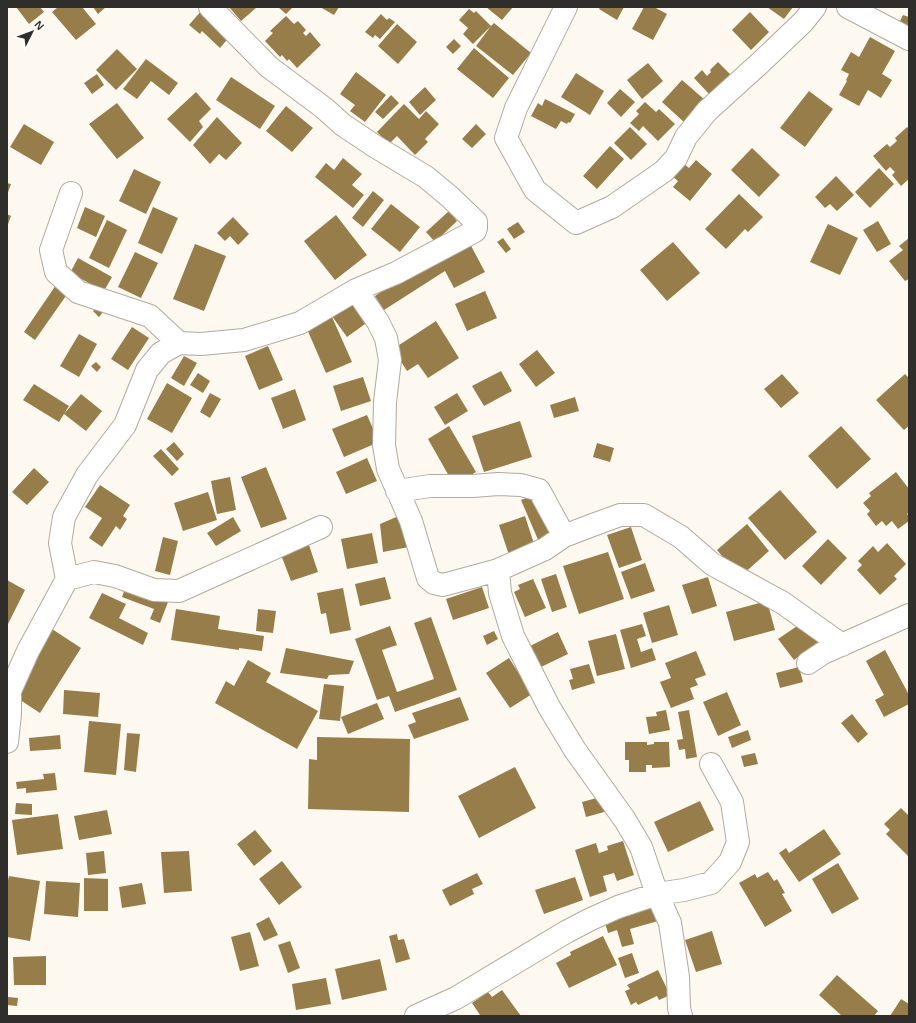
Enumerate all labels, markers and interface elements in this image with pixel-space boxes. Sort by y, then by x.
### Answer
north arrow [12,12,52,52]
text: N [32,18,47,32]

